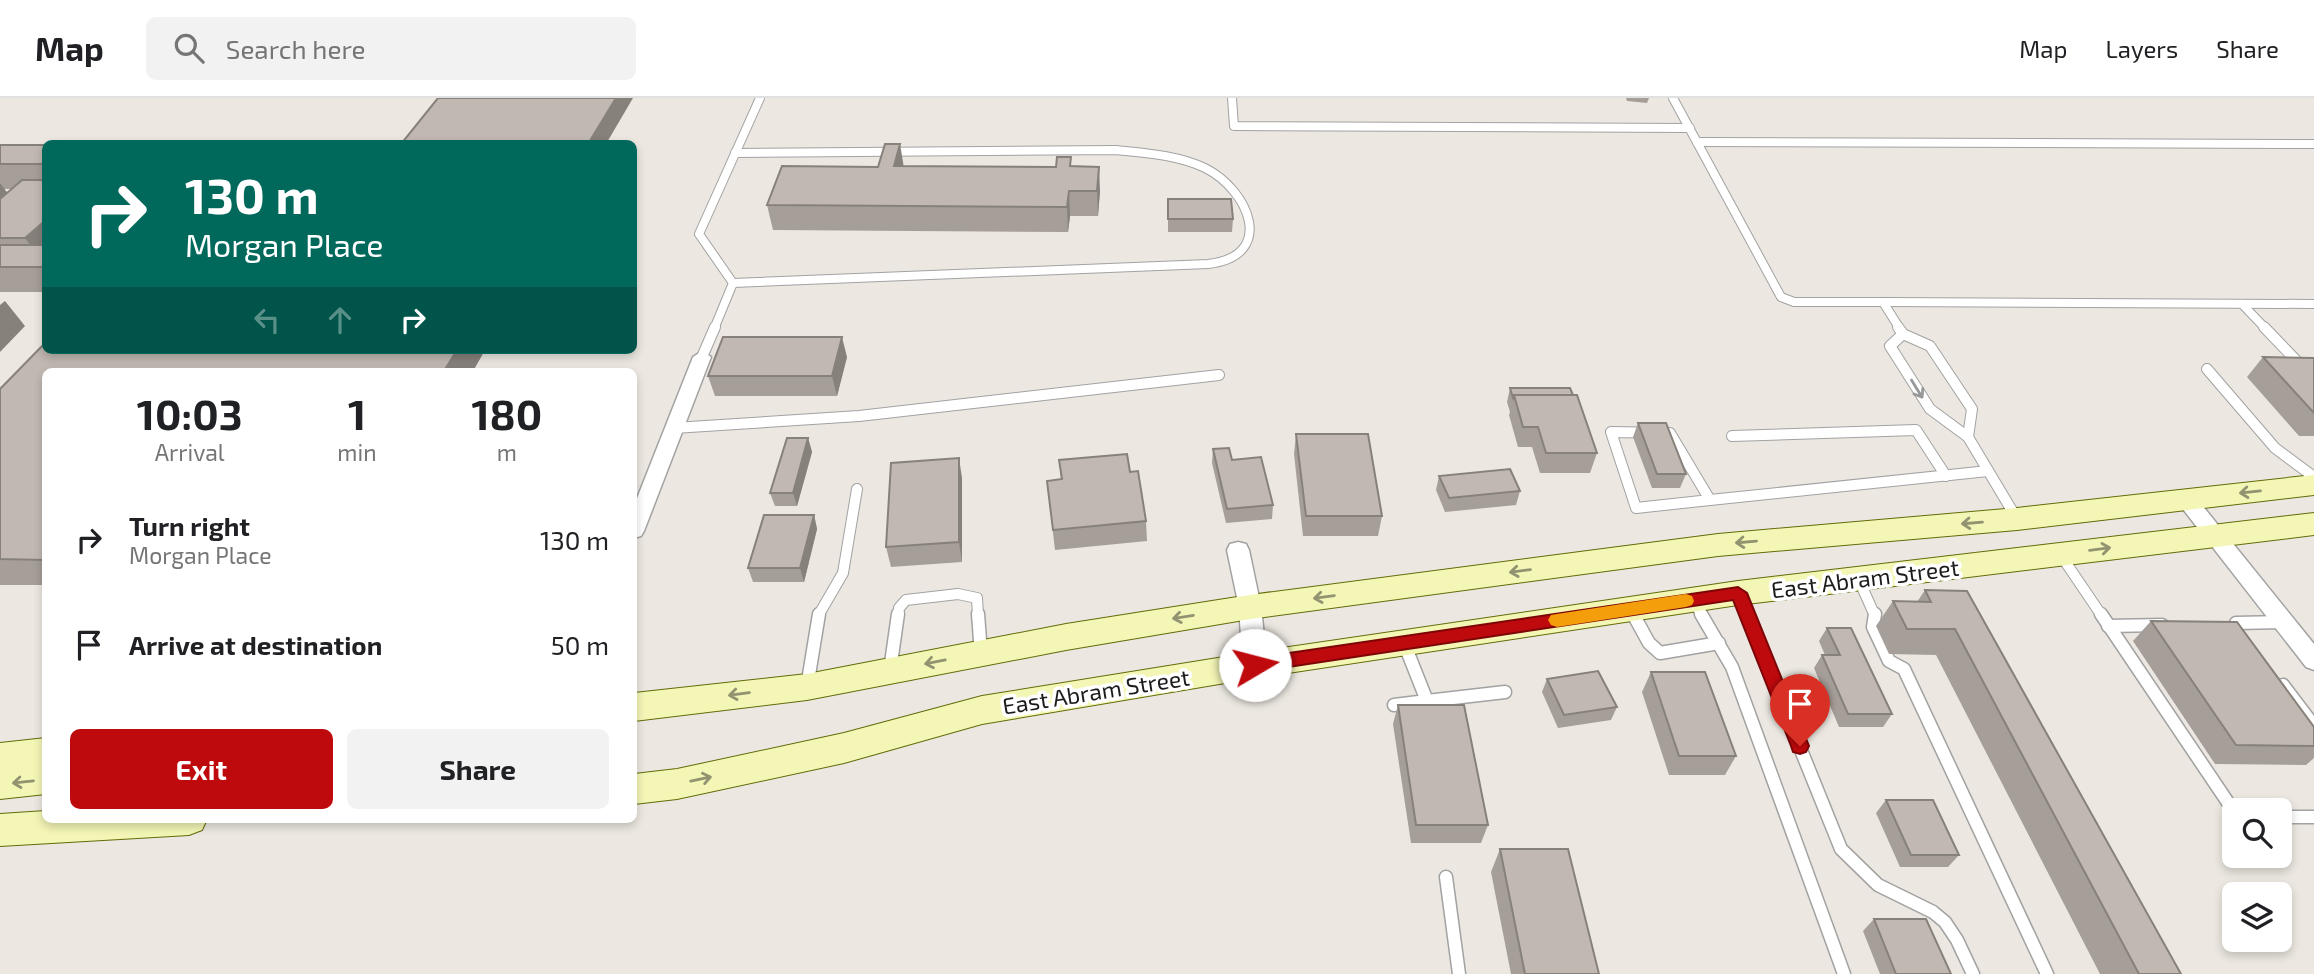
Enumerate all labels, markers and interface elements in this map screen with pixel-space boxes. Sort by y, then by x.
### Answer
search box [146,17,636,80]
text: Map [35,28,104,68]
icon: search [170,29,208,67]
text: Search here [226,33,365,64]
text: Map [2019,34,2067,63]
text: Layers [2105,34,2178,63]
text: Share [2216,34,2279,63]
text: 130 m [185,165,319,224]
icon: right [70,168,161,259]
text: Morgan Place [185,225,383,263]
icon: left [248,301,286,339]
icon: ahead [321,301,359,339]
icon: right [394,301,432,339]
one-way arrow [1911,378,1925,398]
text: 10:03 [137,388,243,438]
text: 1 [348,388,366,438]
text: 180 [471,388,542,438]
text: Arrival [155,438,225,466]
text: min [337,438,377,466]
text: m [497,438,517,466]
one-way arrow [2239,486,2262,499]
text: Turn right [129,510,250,541]
one-way arrow [1962,517,1984,530]
icon: right [70,521,108,559]
text: 130 m [540,524,609,555]
one-way arrow [1735,536,1758,549]
text: Morgan Place [129,541,272,569]
one-way arrow [2088,543,2110,556]
street label: East Abram Street [1769,553,1961,603]
one-way arrow [1509,564,1532,577]
one-way arrow [1314,591,1336,604]
one-way arrow [1172,611,1195,624]
icon: arrive [70,626,108,664]
position arrow [1218,628,1292,702]
text: Arrive at destination [129,629,382,660]
text: 50 m [551,629,609,660]
one-way arrow [924,655,947,669]
street label: East Abram Street [1000,662,1192,720]
pin [1770,674,1830,746]
icon: arrive [1781,685,1819,723]
one-way arrow [728,688,751,701]
button: Exit [70,729,333,809]
button: Share [347,729,609,809]
one-way arrow [689,771,712,785]
one-way arrow [12,775,35,788]
map controls [2222,798,2292,952]
button: search [2222,798,2292,868]
button: layers [2222,882,2292,952]

